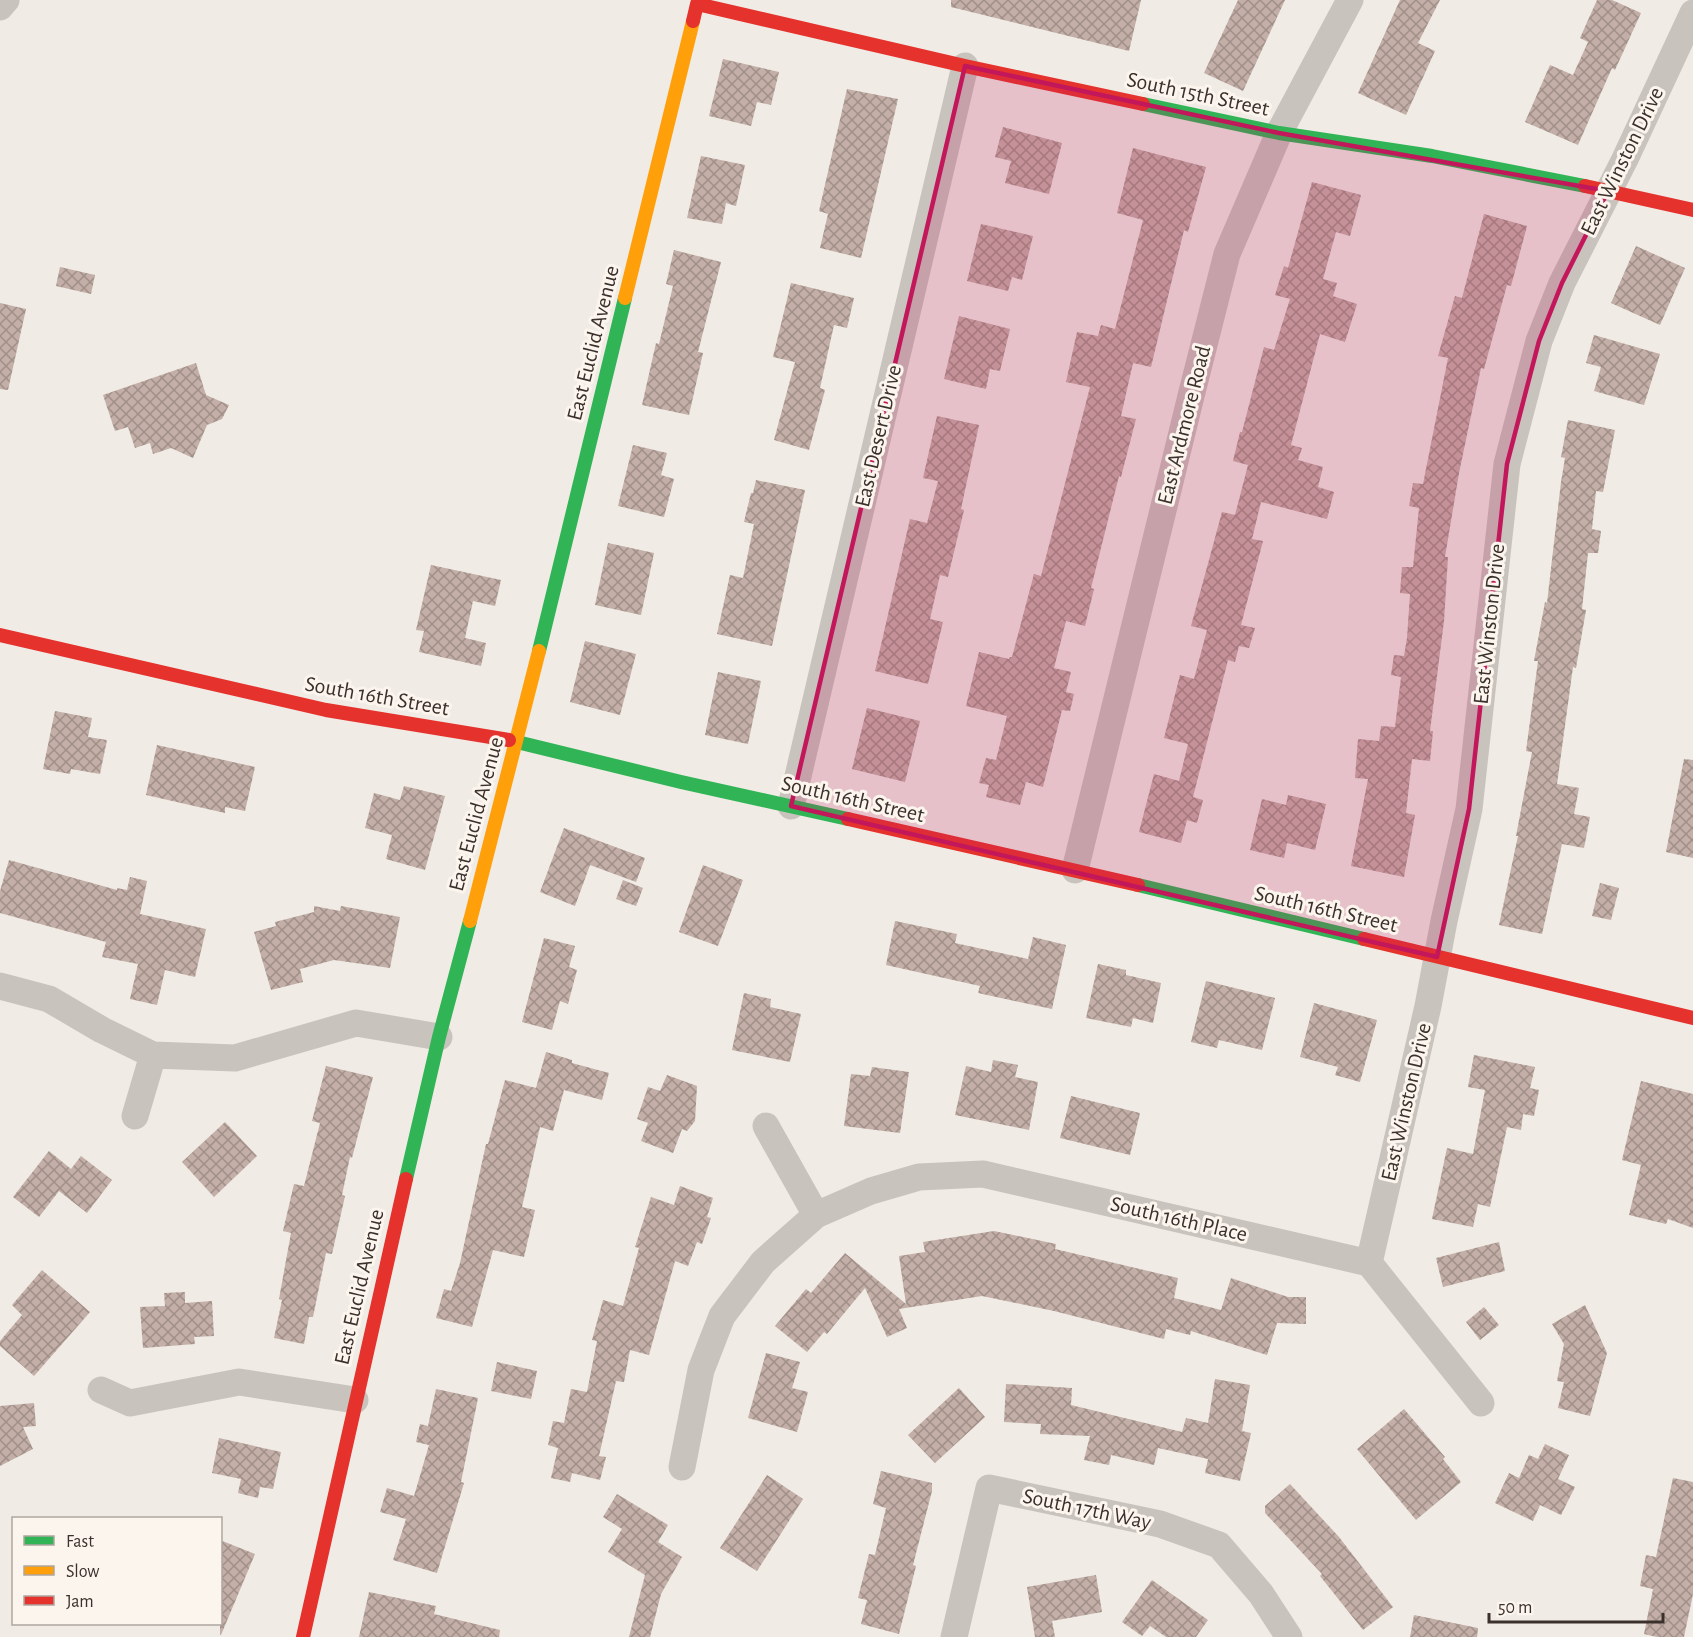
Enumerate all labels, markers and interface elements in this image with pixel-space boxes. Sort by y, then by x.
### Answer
street label: South 15th Street [1125,68,1271,120]
street label: East Winston Drive [1577,84,1667,238]
street label: East Euclid Avenue [563,263,623,423]
street label: East Ardmore Road [1154,343,1214,507]
street label: East Desert Drive [851,363,905,509]
street label: East Winston Drive [1470,542,1508,706]
street label: South 16th Street [303,673,451,719]
street label: East Euclid Avenue [445,734,507,894]
street label: South 16th Street [779,772,927,826]
street label: South 16th Street [1252,882,1400,936]
street label: East Winston Drive [1377,1021,1435,1183]
street label: South 16th Place [1108,1193,1250,1245]
street label: East Euclid Avenue [330,1207,388,1367]
street label: South 17th Way [1021,1485,1154,1533]
legend [12,1517,222,1625]
text: Fast [66,1533,94,1551]
text: Slow [66,1563,99,1581]
scale bar [1489,1586,1663,1624]
text: Jam [66,1593,94,1611]
text: 50 m [1498,1599,1532,1617]

